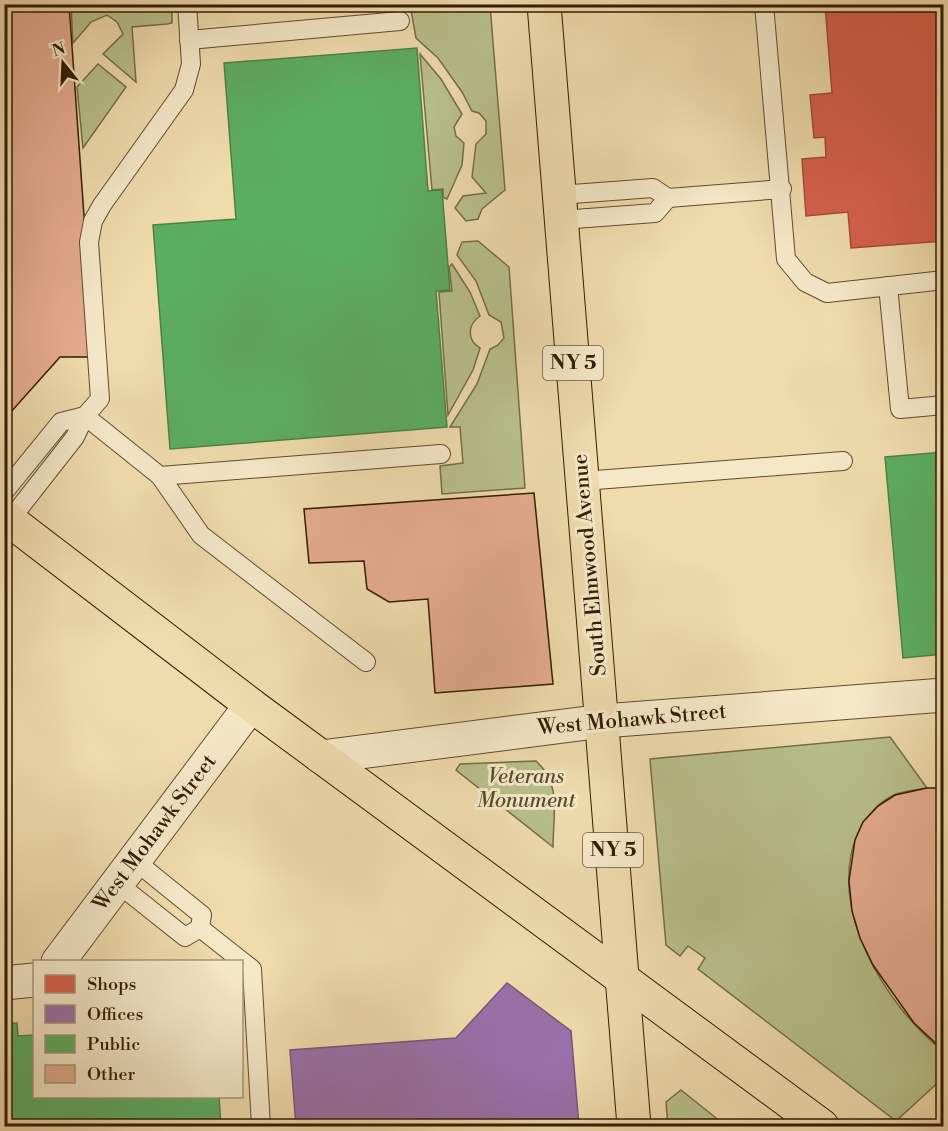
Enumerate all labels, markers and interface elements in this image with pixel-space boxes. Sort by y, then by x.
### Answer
north arrow [33,33,93,93]
text: N [50,38,68,61]
road number: NY 5 [543,346,603,380]
street label: South Elmwood Avenue [567,453,613,677]
street label: West Mohawk Street [535,699,728,741]
street label: West Mohawk Street [87,749,223,917]
park label: Veterans Monument [477,764,576,814]
road number: NY 5 [583,833,643,867]
legend [33,960,243,1098]
text: Shops [87,973,137,996]
text: Offices [87,1003,143,1026]
text: Public [87,1033,140,1056]
text: Other [87,1063,135,1086]

